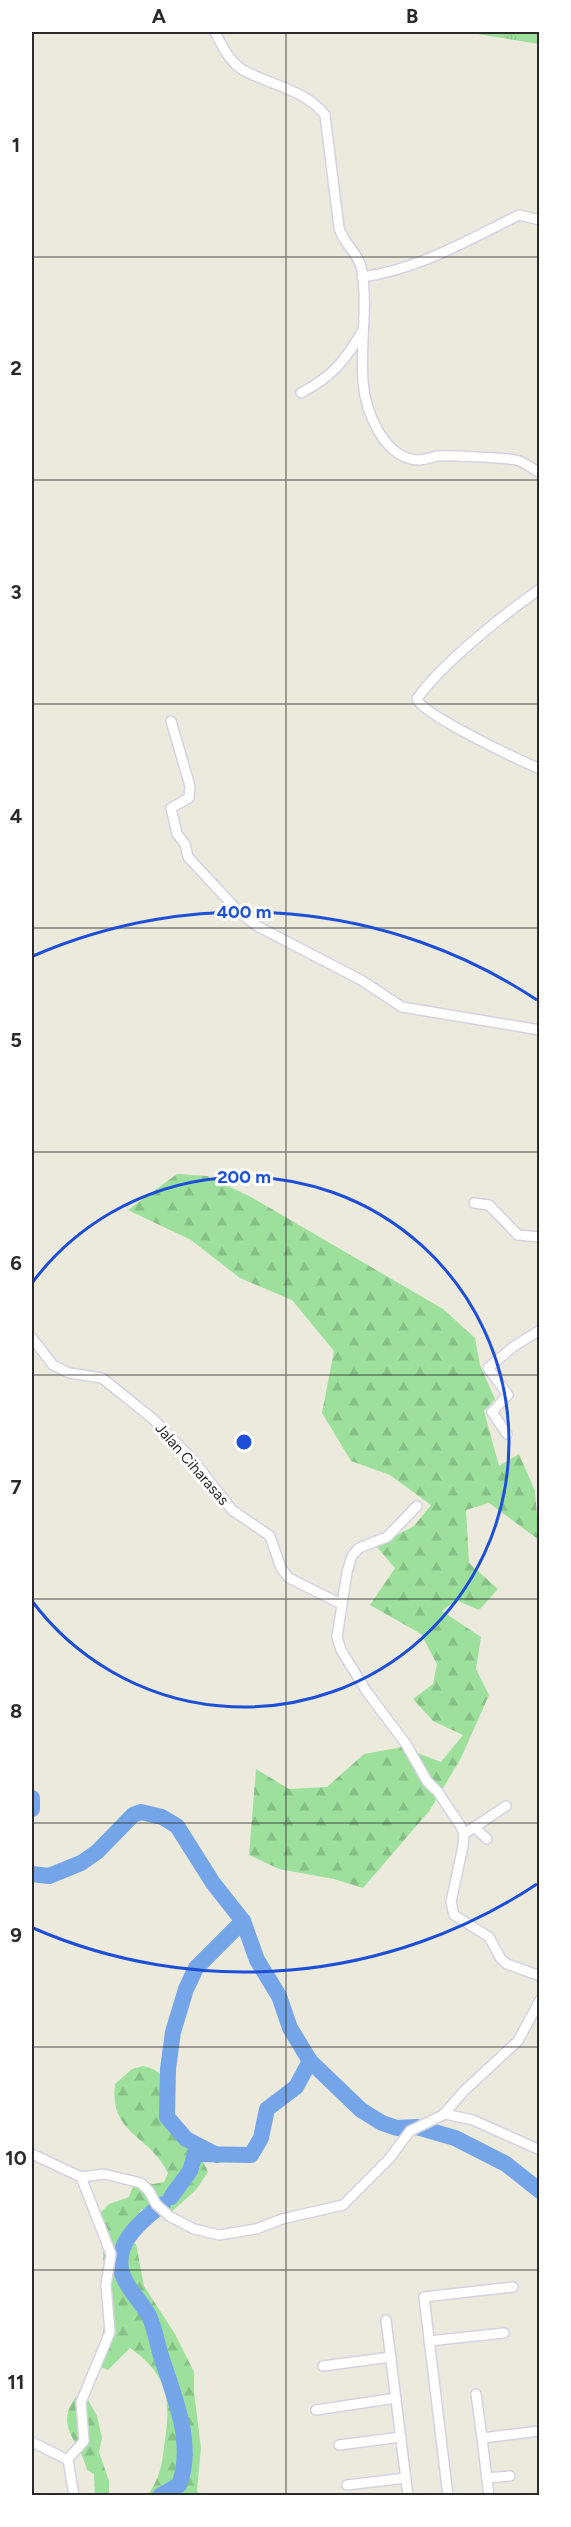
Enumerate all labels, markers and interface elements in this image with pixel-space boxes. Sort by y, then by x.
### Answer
text: A [152,4,167,28]
text: B [406,4,418,28]
text: 1 [12,133,20,157]
text: 2 [10,356,22,380]
text: 3 [10,580,22,604]
text: 4 [10,804,23,828]
text: 400 m [217,901,271,923]
text: 5 [10,1028,22,1052]
text: 200 m [217,1166,271,1188]
text: 6 [10,1251,22,1275]
street label: Jalan Ciharasas [151,1419,233,1509]
centre of rings [234,1432,254,1452]
text: 7 [10,1475,22,1499]
text: 8 [10,1699,22,1723]
text: 9 [10,1923,22,1947]
text: 10 [5,2146,27,2170]
text: 11 [8,2370,24,2394]

